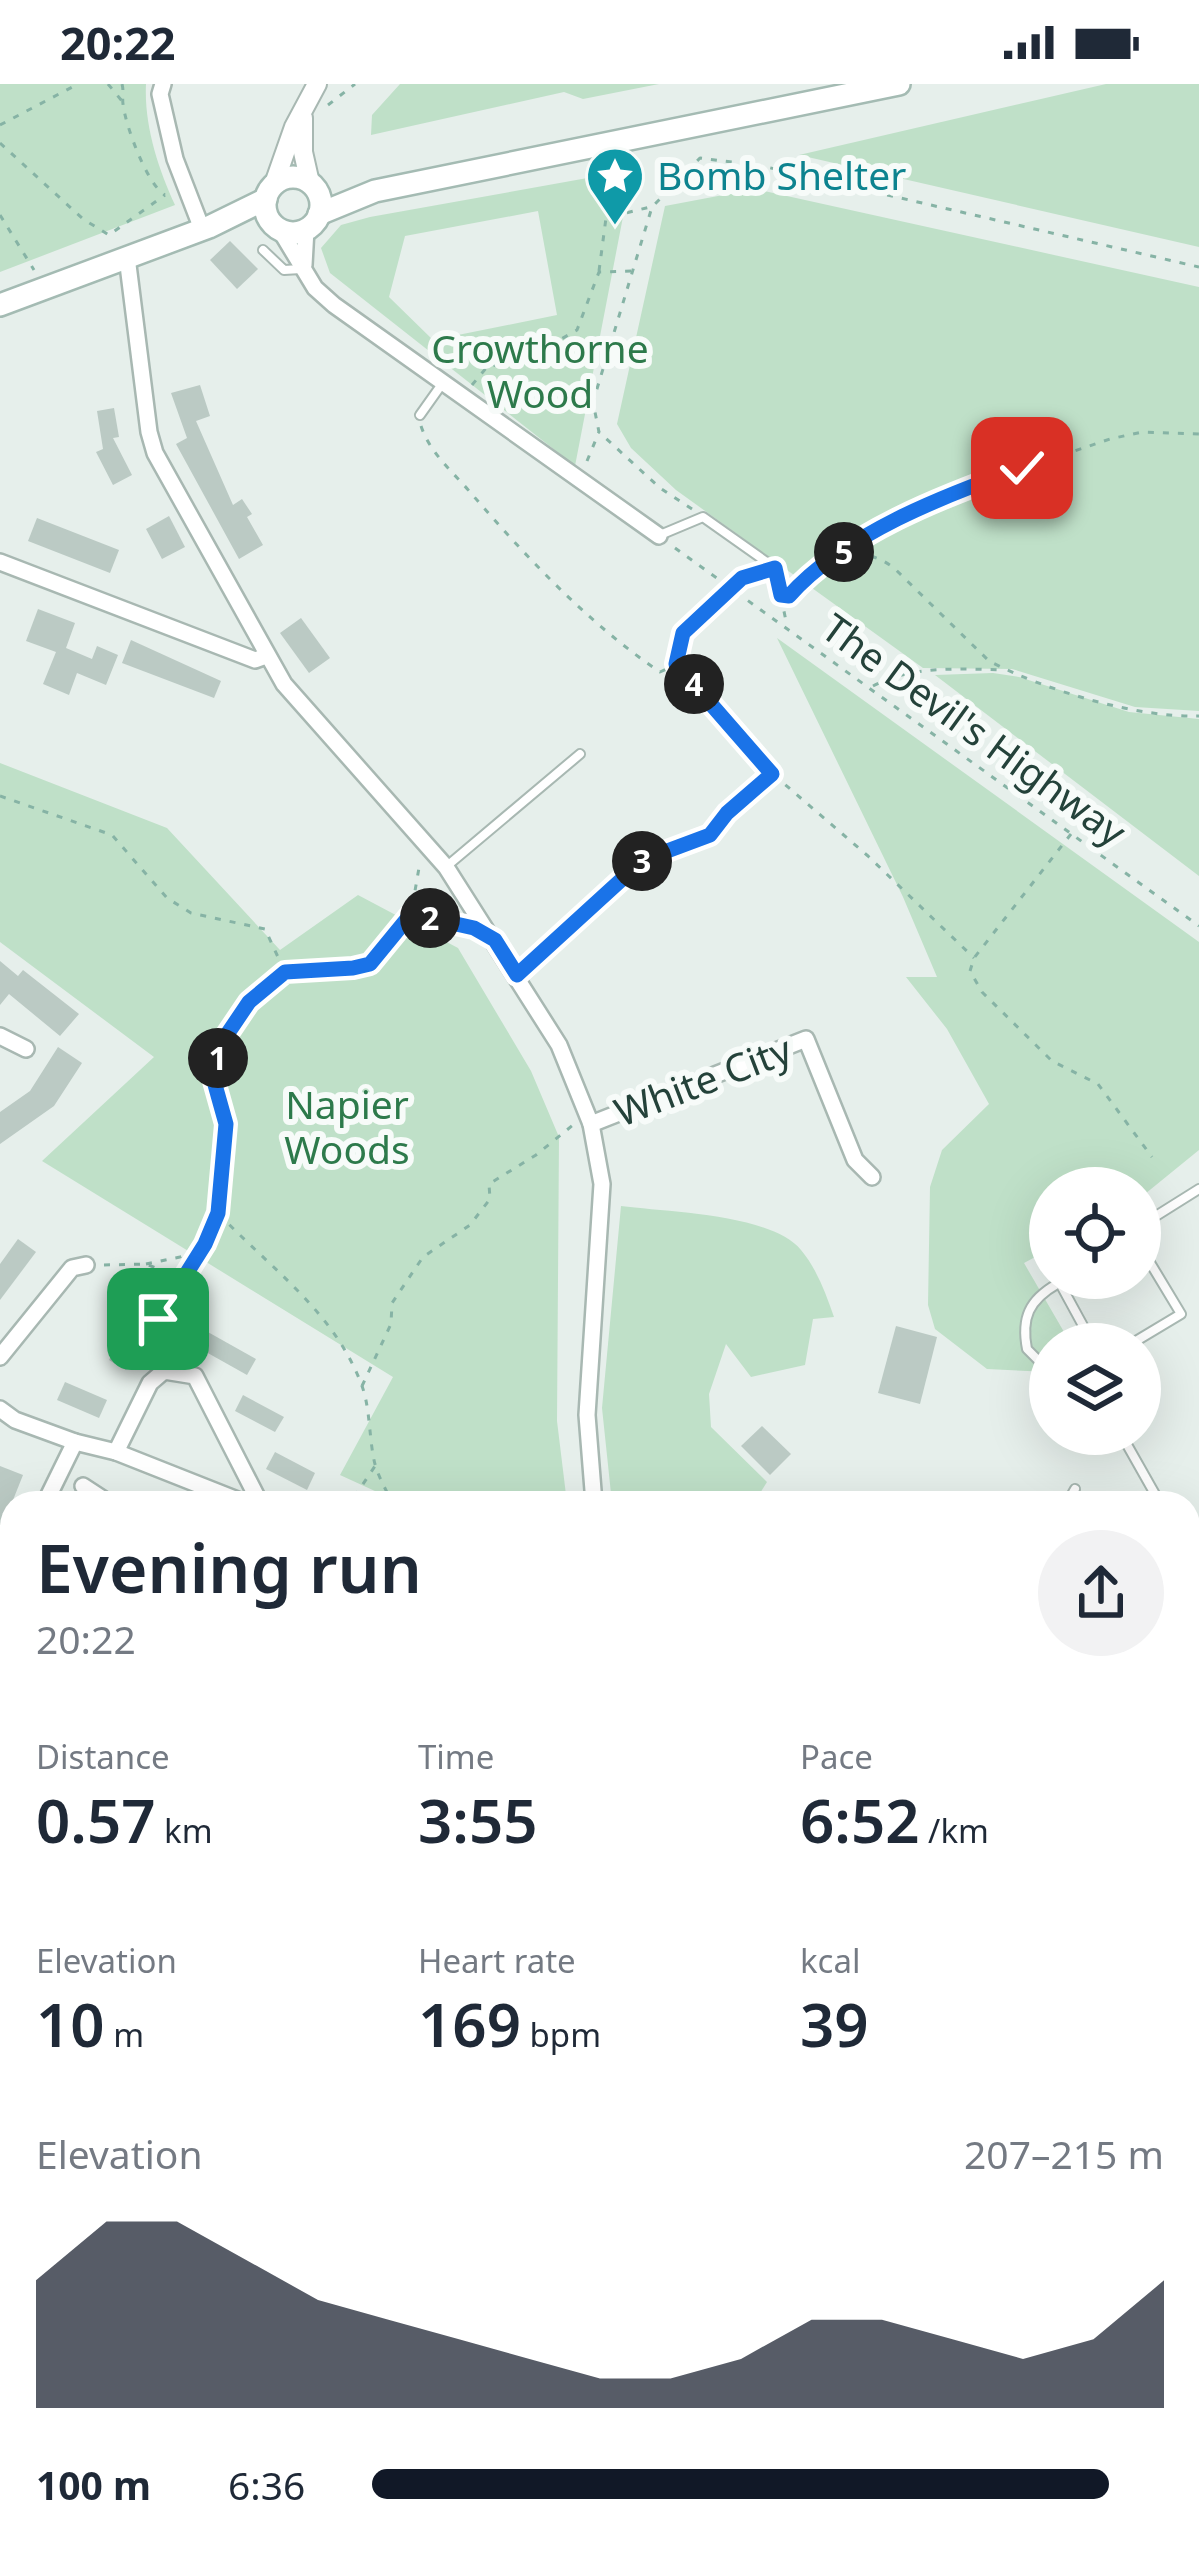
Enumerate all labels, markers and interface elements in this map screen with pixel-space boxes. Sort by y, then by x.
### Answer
text: 20:22 [60,12,176,73]
place icon: Bomb Shelter [584,145,646,227]
place label: Bomb Shelter [657,148,906,201]
park label: Crowthorne Wood [431,321,649,419]
pin [971,417,1073,519]
icon: check [989,435,1055,501]
pin: 5 [814,522,874,582]
text: 5 [835,529,853,574]
street label: The Devil's Highway [812,601,1138,857]
pin: 4 [664,654,724,714]
text: 4 [685,661,703,706]
pin: 3 [612,831,672,891]
text: 3 [633,838,651,883]
pin: 2 [400,888,460,948]
text: 2 [421,895,439,940]
street label: White City [606,1022,799,1138]
pin: 1 [188,1028,248,1088]
text: 1 [209,1035,227,1080]
park label: Napier Woods [284,1077,410,1175]
map controls [1029,1167,1161,1455]
button: locate [1029,1167,1161,1299]
pin [107,1268,209,1370]
icon: arrive [125,1286,191,1352]
button: layers [1029,1323,1161,1455]
text: Evening run [36,1522,422,1612]
button: share [1038,1530,1164,1656]
text: 20:22 [36,1612,136,1665]
text: Distance [36,1734,170,1779]
text: Time [418,1734,494,1779]
text: Pace [800,1734,873,1779]
text: 0.57 [36,1779,156,1861]
text: 3:55 [418,1779,538,1861]
text: 6:52 [800,1779,920,1861]
text: km [156,1808,213,1853]
text: /km [920,1808,989,1853]
text: Elevation [36,1938,177,1983]
text: Heart rate [418,1938,576,1983]
text: kcal [800,1938,861,1983]
text: 10 [36,1983,105,2065]
text: 169 [418,1983,521,2065]
text: 39 [800,1983,869,2065]
text: m [105,2012,144,2057]
text: bpm [521,2012,601,2057]
text: Elevation [36,2127,203,2180]
text: 207–215 m [964,2127,1164,2180]
text: 100 m [36,2458,151,2511]
text: 6:36 [228,2458,305,2511]

